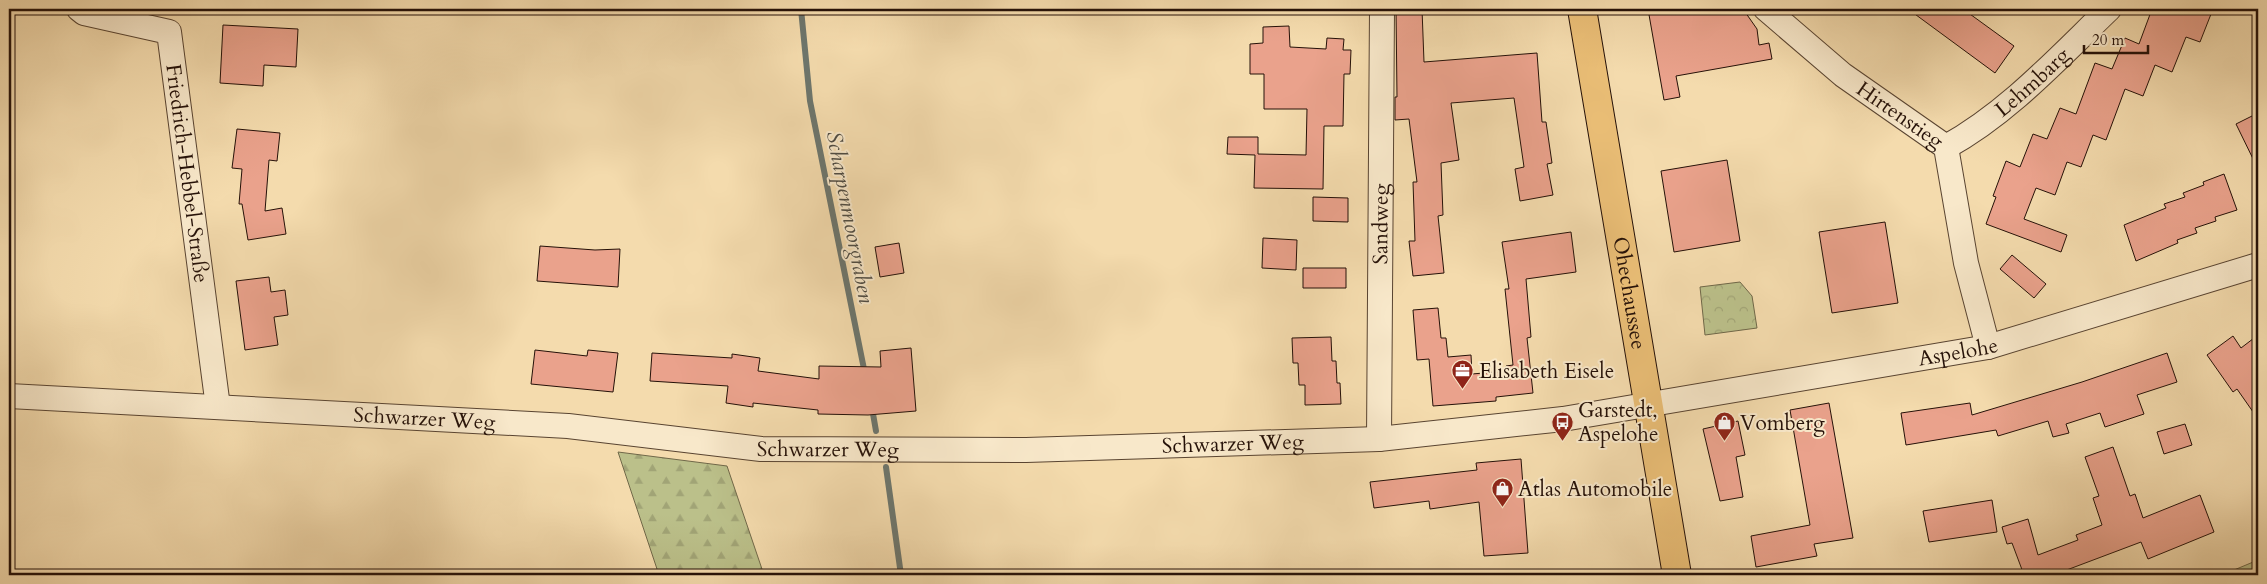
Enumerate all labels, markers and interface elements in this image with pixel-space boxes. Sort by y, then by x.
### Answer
scale bar [2084,22,2148,54]
text: 20 m [2092,30,2124,50]
street label: Lehmbarg [1989,41,2076,124]
street label: Friedrich-Hebbel-Straße [158,62,216,284]
street label: Hirtenstieg [1850,75,1949,156]
water label: Scharpenmoorgraben [819,128,881,306]
street label: Sandweg [1366,183,1396,265]
street label: Ohechaussee [1605,234,1653,352]
street label: Aspelohe [1916,331,2002,374]
place label: Elisabeth Eisele [1479,357,1614,386]
office icon: Elisabeth Eisele [1451,359,1475,390]
place label: Garstedt, Aspelohe [1578,396,1658,449]
street label: Schwarzer Weg [353,401,496,437]
place label: Vomberg [1740,409,1825,438]
bus stop icon: Garstedt, Aspelohe [1550,410,1574,441]
shop icon: Vomberg [1712,411,1736,442]
street label: Schwarzer Weg [1161,427,1304,461]
street label: Schwarzer Weg [757,435,899,465]
place label: Atlas Automobile [1518,475,1672,504]
shop icon: Atlas Automobile [1490,477,1514,508]

